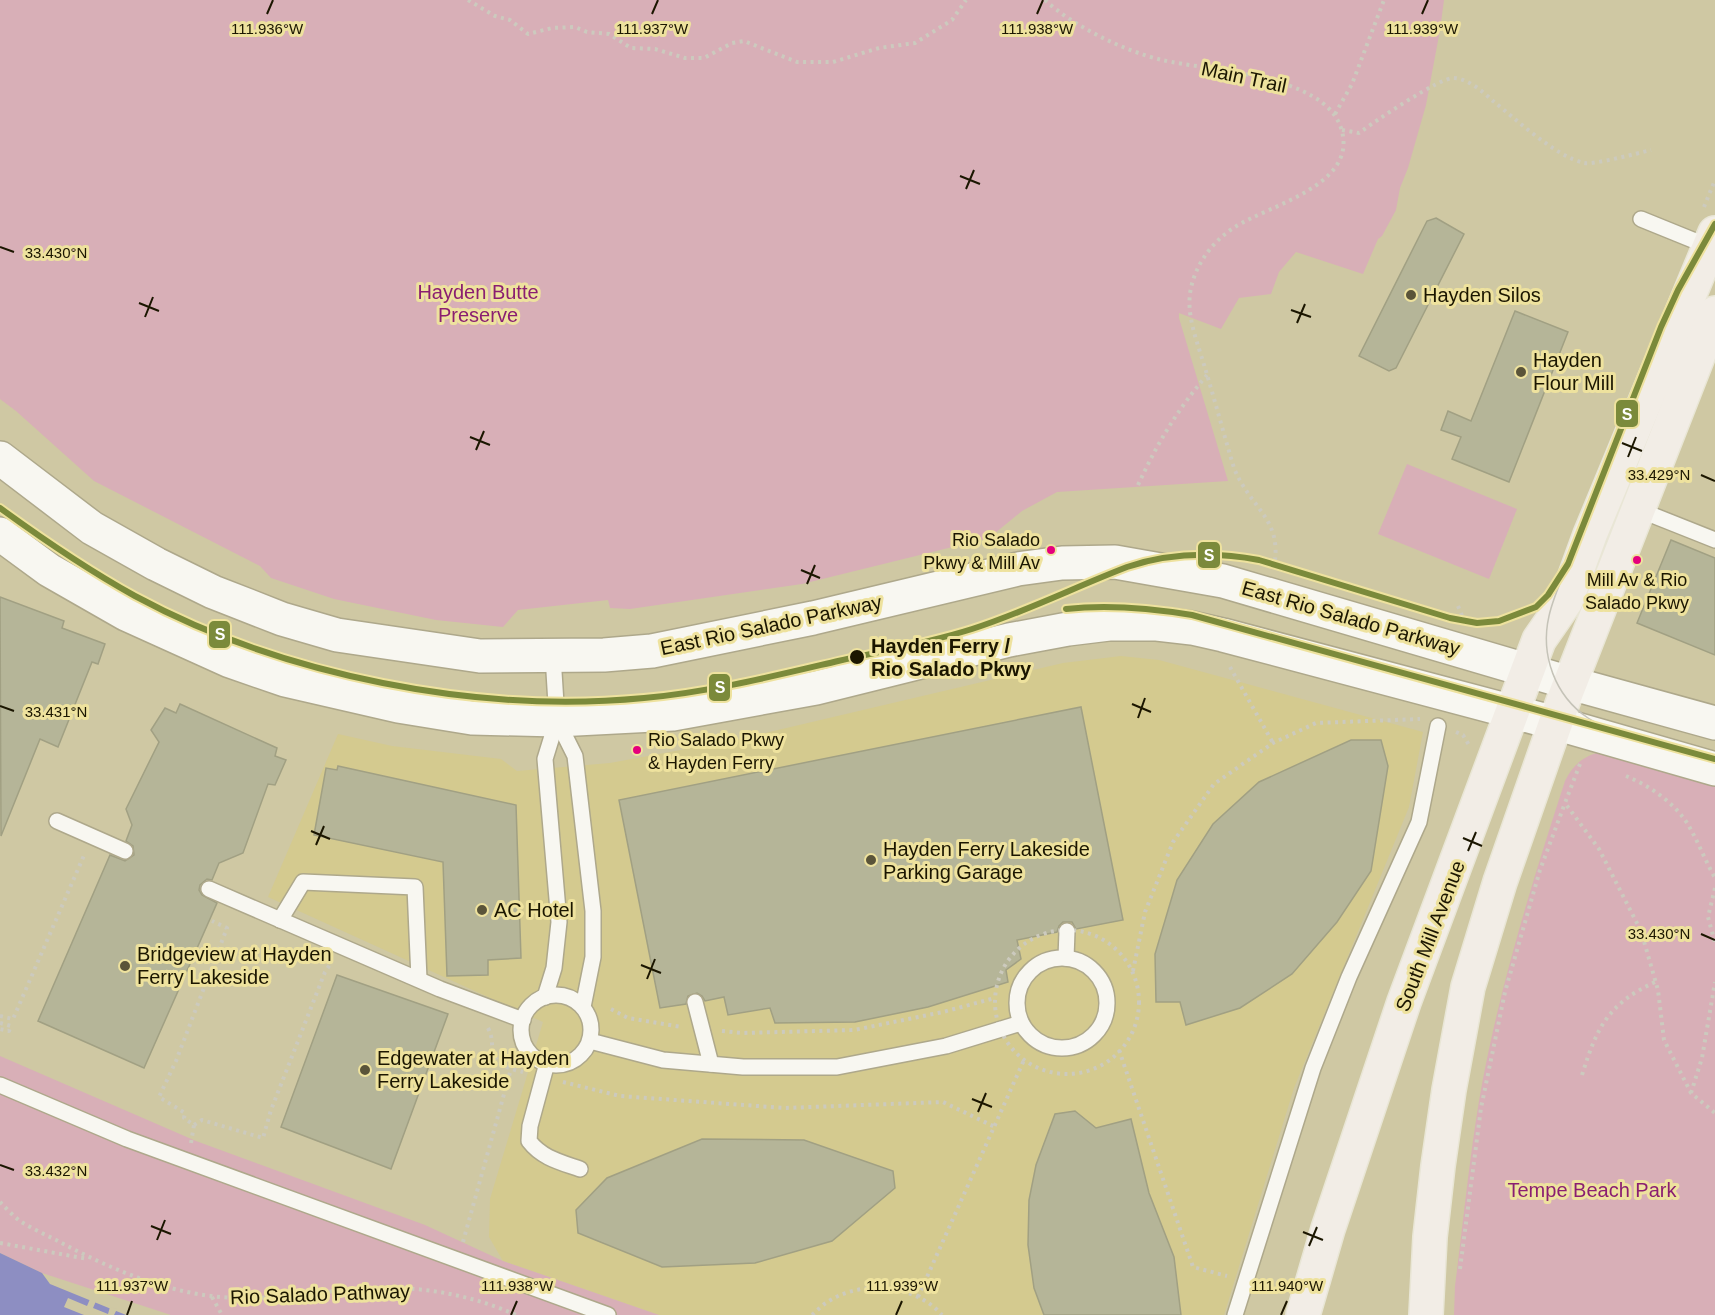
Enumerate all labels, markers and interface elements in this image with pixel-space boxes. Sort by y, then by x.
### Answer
text: 111.936°W [231,20,304,37]
text: 111.937°W [616,20,689,37]
text: 111.938°W [1001,20,1074,37]
text: 111.939°W [1386,20,1459,37]
street label: Main Trail [1199,57,1289,97]
text: 33.430°N [25,244,87,261]
park label: Hayden Butte Preserve [417,281,539,326]
place label: Hayden Silos [1423,284,1541,306]
marker: Hayden Silos [1404,288,1418,302]
place label: Hayden Flour Mill [1533,349,1614,394]
marker: Hayden Flour Mill [1514,365,1528,379]
line badge: S [1615,399,1639,428]
text: S [1622,406,1633,423]
text: 33.429°N [1628,466,1690,483]
place label: Rio Salado Pkwy & Mill Av [923,530,1040,573]
line badge: S [1197,541,1221,569]
marker: Rio Salado Pkwy & Mill Av [1045,544,1057,556]
text: S [1204,547,1215,564]
marker: Mill Av & Rio Salado Pkwy [1631,554,1643,566]
place label: Mill Av & Rio Salado Pkwy [1585,570,1689,613]
street label: East Rio Salado Parkway [1240,576,1462,660]
street label: East Rio Salado Parkway [658,591,884,659]
line badge: S [208,620,231,649]
text: S [215,626,226,643]
place label: Hayden Ferry / Rio Salado Pkwy [871,635,1032,680]
marker: Hayden Ferry / Rio Salado Pkwy [848,648,866,666]
line badge: S [708,673,731,702]
text: S [715,679,726,696]
text: 33.431°N [25,703,87,720]
place label: Rio Salado Pkwy & Hayden Ferry [648,730,784,773]
marker: Rio Salado Pkwy & Hayden Ferry [631,744,643,756]
place label: Hayden Ferry Lakeside Parking Garage [883,838,1090,883]
marker: Hayden Ferry Lakeside Parking Garage [864,853,878,867]
street label: South Mill Avenue [1391,857,1469,1015]
place label: AC Hotel [494,899,574,921]
marker: AC Hotel [475,903,489,917]
text: 33.430°N [1628,925,1690,942]
place label: Bridgeview at Hayden Ferry Lakeside [137,943,332,988]
marker: Bridgeview at Hayden Ferry Lakeside [118,959,132,973]
place label: Edgewater at Hayden Ferry Lakeside [377,1047,569,1092]
marker: Edgewater at Hayden Ferry Lakeside [358,1063,372,1077]
text: 33.432°N [25,1162,87,1179]
park label: Tempe Beach Park [1508,1179,1677,1201]
text: 111.937°W [96,1277,169,1294]
text: 111.938°W [481,1277,554,1294]
text: 111.939°W [866,1277,939,1294]
text: 111.940°W [1251,1277,1324,1294]
street label: Rio Salado Pathway [230,1280,410,1308]

